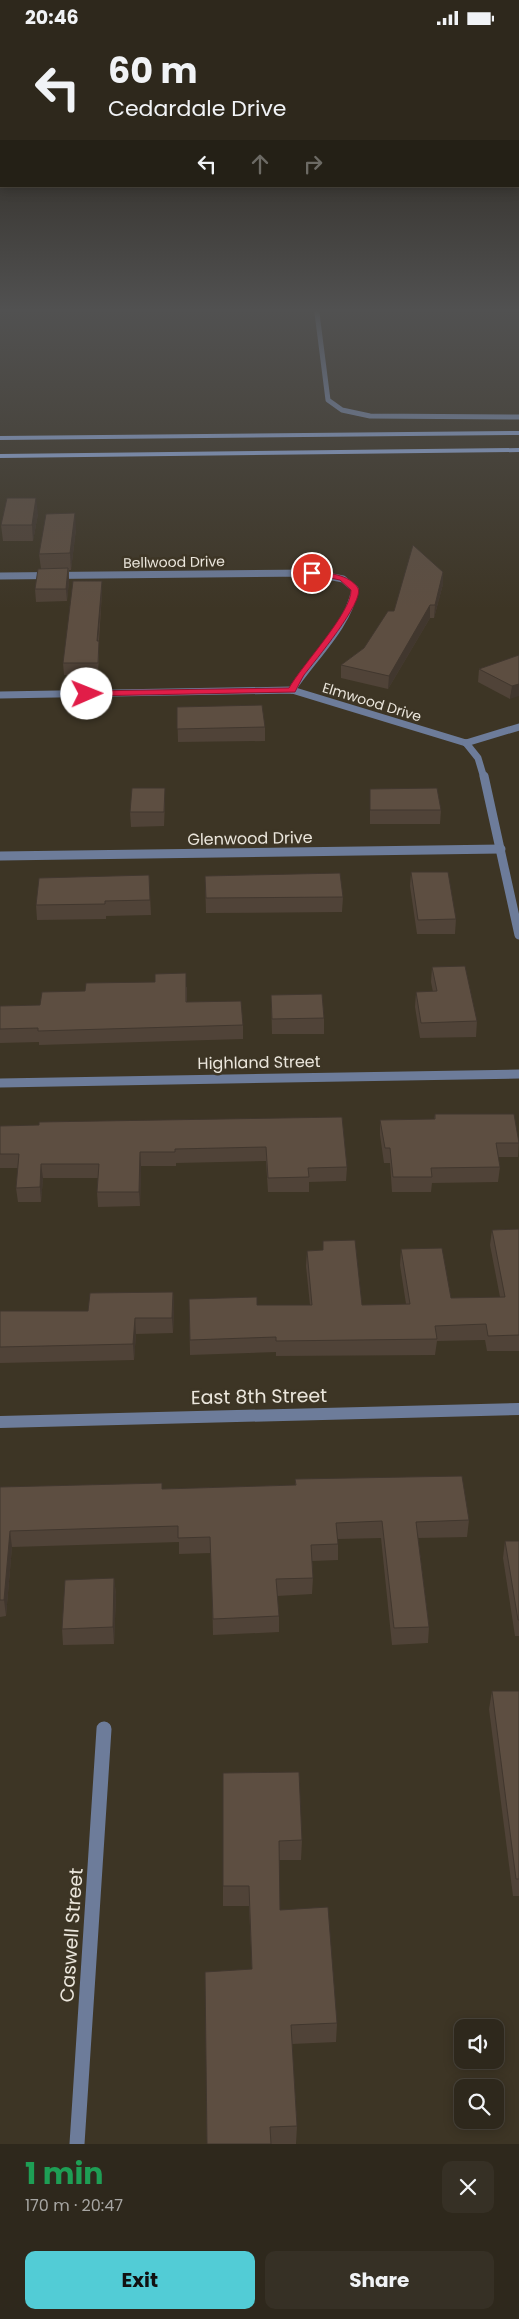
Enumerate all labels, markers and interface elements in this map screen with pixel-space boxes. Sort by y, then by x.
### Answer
text: 20:46 [25,4,79,31]
text: 60 m [108,46,198,95]
icon: left [25,55,90,120]
text: Cedardale Drive [108,93,286,124]
icon: left [193,150,221,178]
icon: ahead [246,150,274,178]
icon: right [299,150,327,178]
street label: Bellwood Drive [123,551,225,573]
pin [291,552,333,594]
icon: arrive [298,559,326,587]
position arrow [60,667,112,719]
street label: Elmwood Drive [320,677,424,727]
street label: Glenwood Drive [187,826,313,851]
street label: Highland Street [197,1050,321,1075]
street label: East 8th Street [191,1382,327,1411]
street label: Caswell Street [53,1867,90,2003]
map controls [454,2019,504,2129]
button: sound [454,2019,504,2069]
button: search [454,2079,504,2129]
text: 1 min [25,2152,103,2195]
button: close [442,2161,494,2213]
text: 170 m · 20:47 [25,2194,123,2217]
button: Exit [25,2251,255,2309]
button: Share [265,2251,494,2309]

